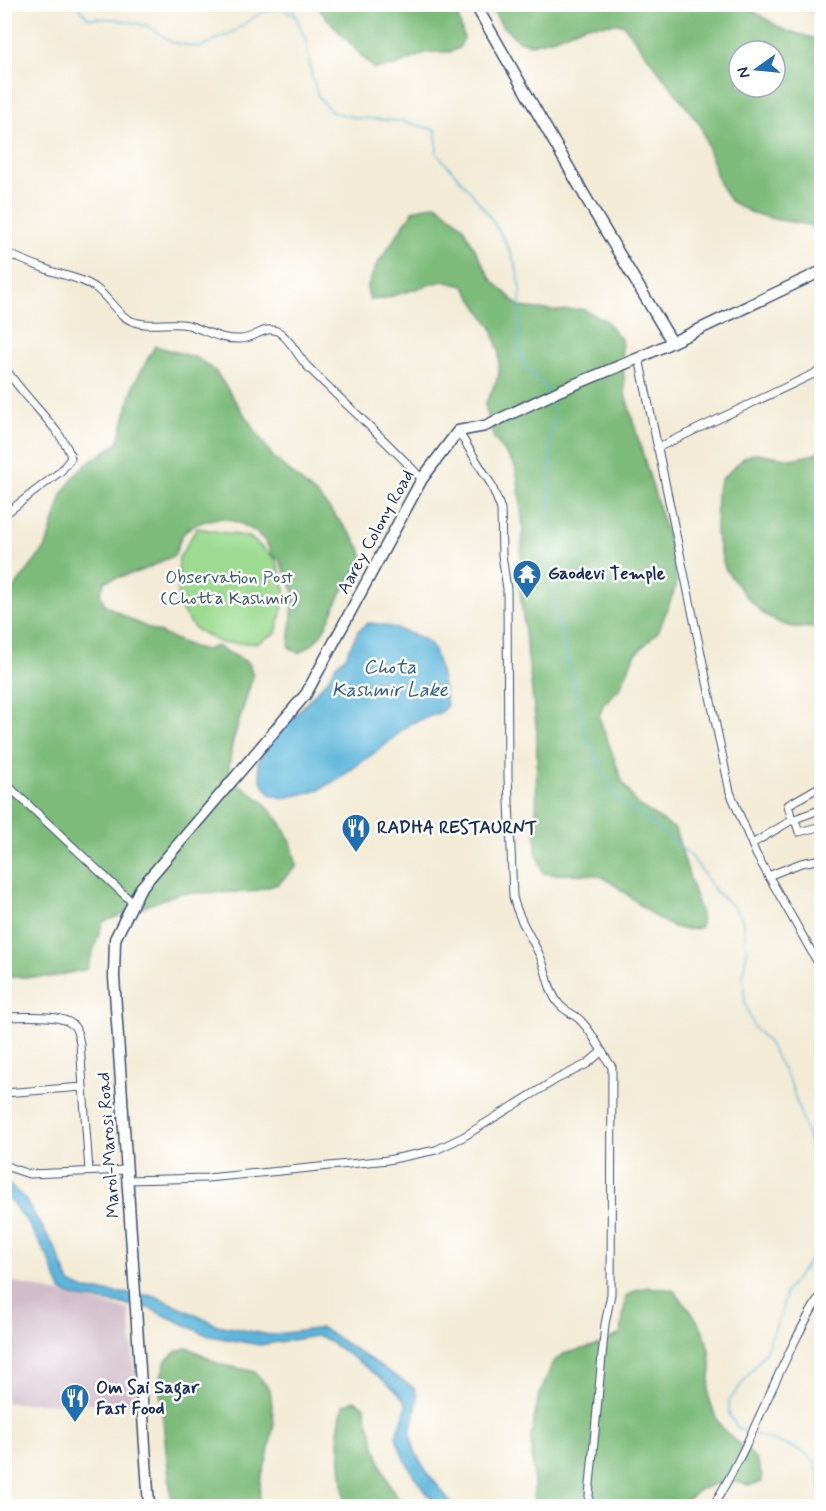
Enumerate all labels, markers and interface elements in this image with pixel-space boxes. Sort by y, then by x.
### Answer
north arrow [727,39,787,99]
text: N [732,65,755,80]
street label: Aarey Colony Road [332,465,420,599]
temple icon: Gaodevi Temple [511,558,543,600]
place label: Gaodevi Temple [548,562,666,586]
park label: Observation Post (Chotta Kashmir) [160,566,298,611]
water label: Chota Kashmir Lake [332,654,449,704]
restaurant icon: RADHA RESTAURNT [340,812,372,854]
place label: RADHA RESTAURNT [377,816,537,840]
street label: Marol-Marosi Road [92,1071,126,1219]
place label: Om Sai Sagar Fast Food [96,1376,200,1421]
restaurant icon: Om Sai Sagar Fast Food [59,1382,91,1424]

